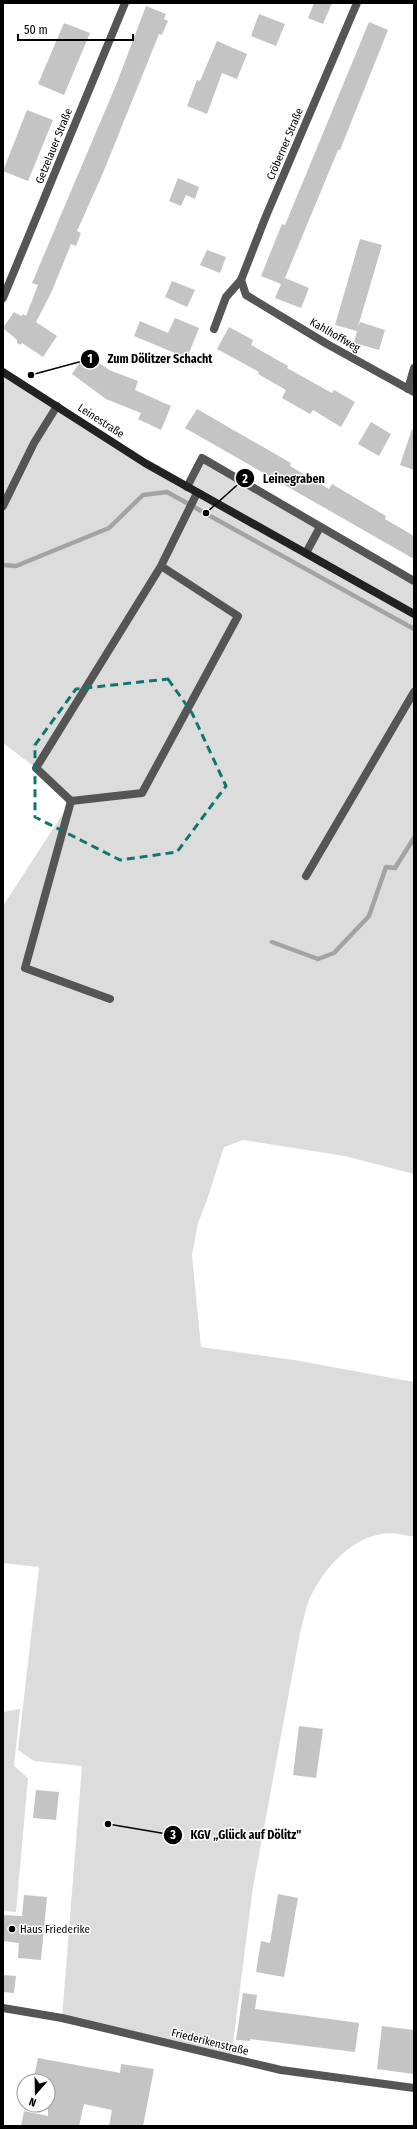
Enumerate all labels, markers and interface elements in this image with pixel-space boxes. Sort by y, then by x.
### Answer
scale bar [18,16,133,42]
text: 50 m [24,23,48,37]
street label: Getzelauer Straße [33,106,75,186]
street label: Cröberner Straße [264,106,306,182]
street label: Kahlhoffweg [308,315,363,355]
callout: Zum Dölitzer Schacht [80,347,221,371]
text: 1 [87,352,93,366]
text: Zum Dölitzer Schacht [107,352,213,366]
street label: Leinestraße [75,401,127,441]
callout: Leinegraben [235,466,333,490]
text: 2 [241,472,248,486]
text: Leinegraben [263,472,325,486]
callout: KGV „Glück auf Dölitz" [163,1823,310,1847]
text: 3 [169,1828,176,1842]
text: KGV „Glück auf Dölitz" [191,1828,301,1842]
place label: Haus Friederike [20,1923,90,1936]
marker: Haus Friederike [7,1924,17,1934]
street label: Friederikenstraße [170,2026,250,2058]
north arrow [16,2073,56,2113]
text: N [27,2095,38,2109]

